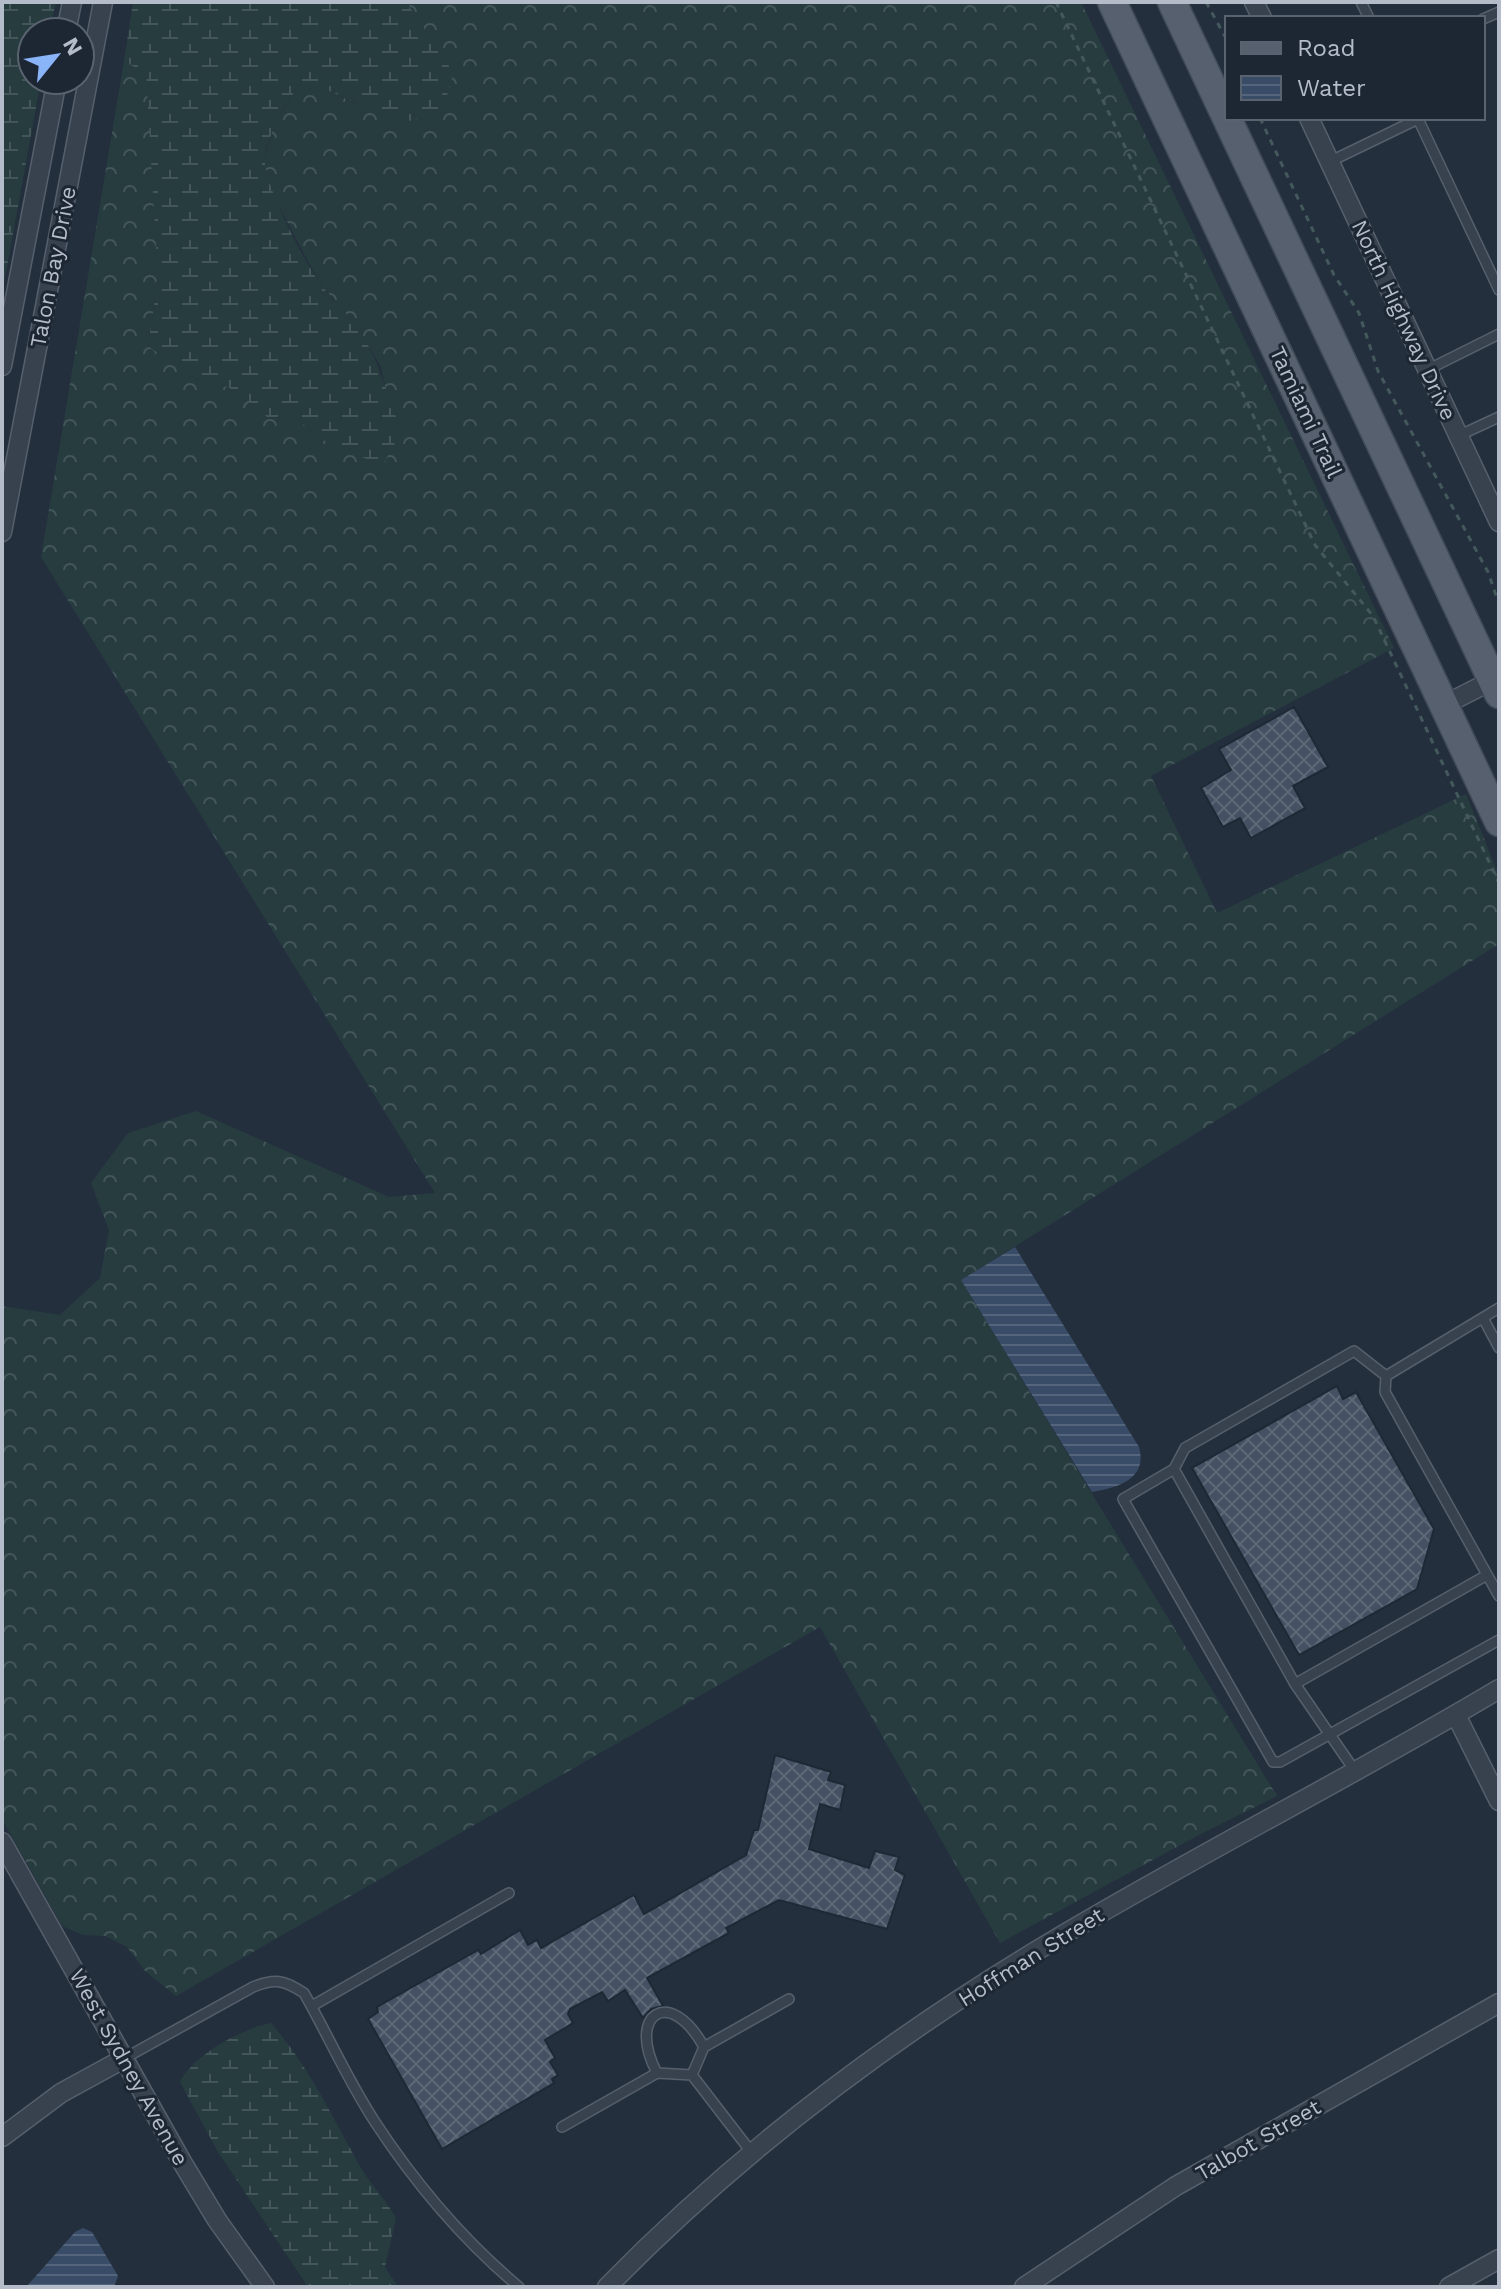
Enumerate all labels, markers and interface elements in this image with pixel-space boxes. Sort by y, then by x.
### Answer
north arrow [16,16,96,96]
legend [1225,16,1485,120]
text: N [58,33,88,60]
text: Road [1297,34,1356,62]
text: Water [1297,74,1366,102]
street label: Talon Bay Drive [25,184,81,350]
street label: North Highway Drive [1347,216,1461,424]
street label: Tamiami Trail [1265,342,1347,482]
street label: Hoffman Street [954,1902,1108,2012]
street label: West Sydney Avenue [64,1964,194,2170]
street label: Talbot Street [1191,2094,1325,2186]

